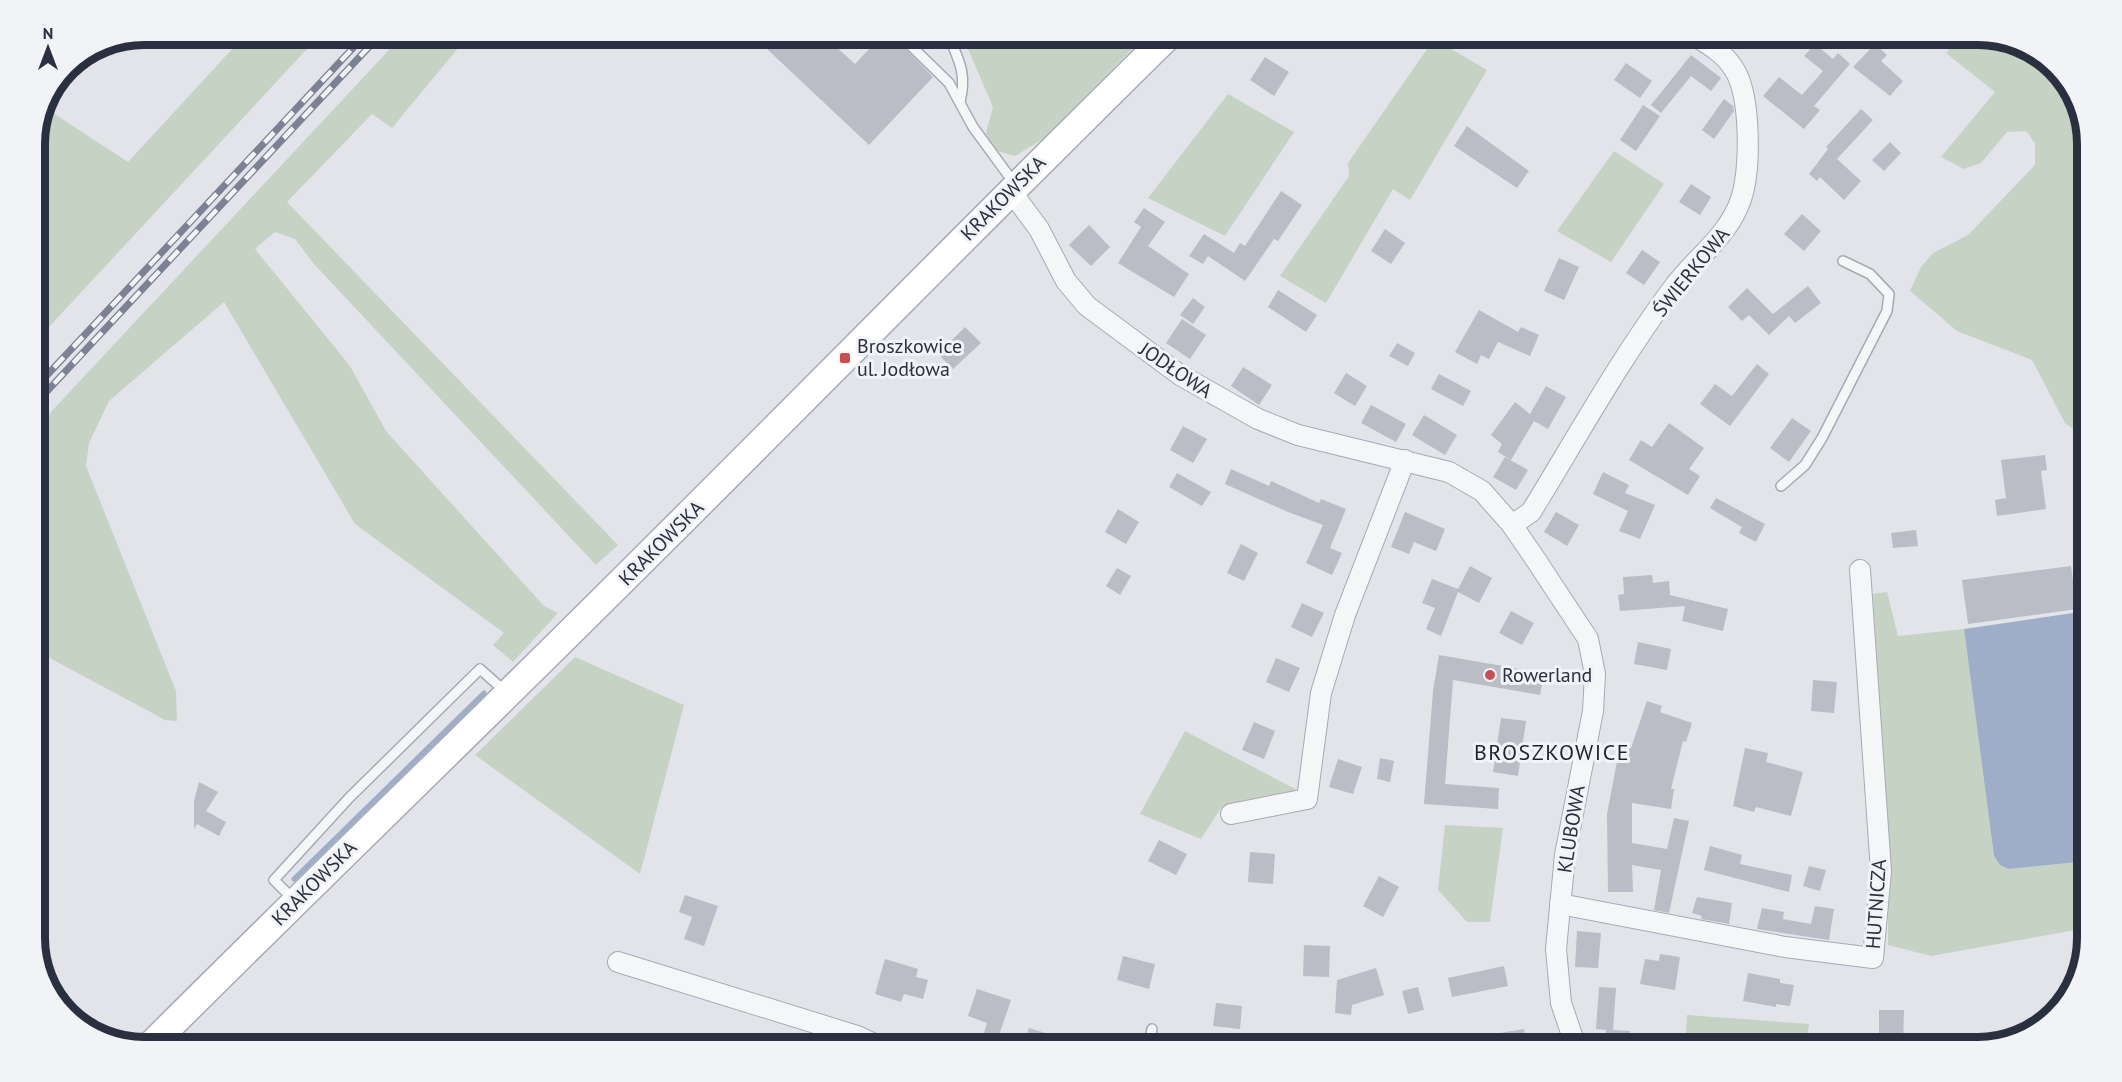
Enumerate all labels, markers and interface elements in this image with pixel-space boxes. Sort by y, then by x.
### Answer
north arrow [18,18,78,78]
text: N [43,23,53,43]
street label: KRAKOWSKA [955,150,1051,246]
street label: ŚWIERKOWA [1647,222,1735,322]
place label: Broszkowice ul. Jodłowa [857,333,962,382]
street label: JODŁOWA [1134,336,1218,404]
marker: Broszkowice ul. Jodłowa [838,351,852,365]
street label: KRAKOWSKA [613,495,709,591]
place label: Rowerland [1502,662,1592,688]
marker: Rowerland [1483,668,1497,682]
district label: BROSZKOWICE [1474,738,1630,766]
street label: KLUBOWA [1551,783,1591,875]
street label: KRAKOWSKA [266,835,362,931]
street label: HUTNICZA [1860,858,1892,950]

